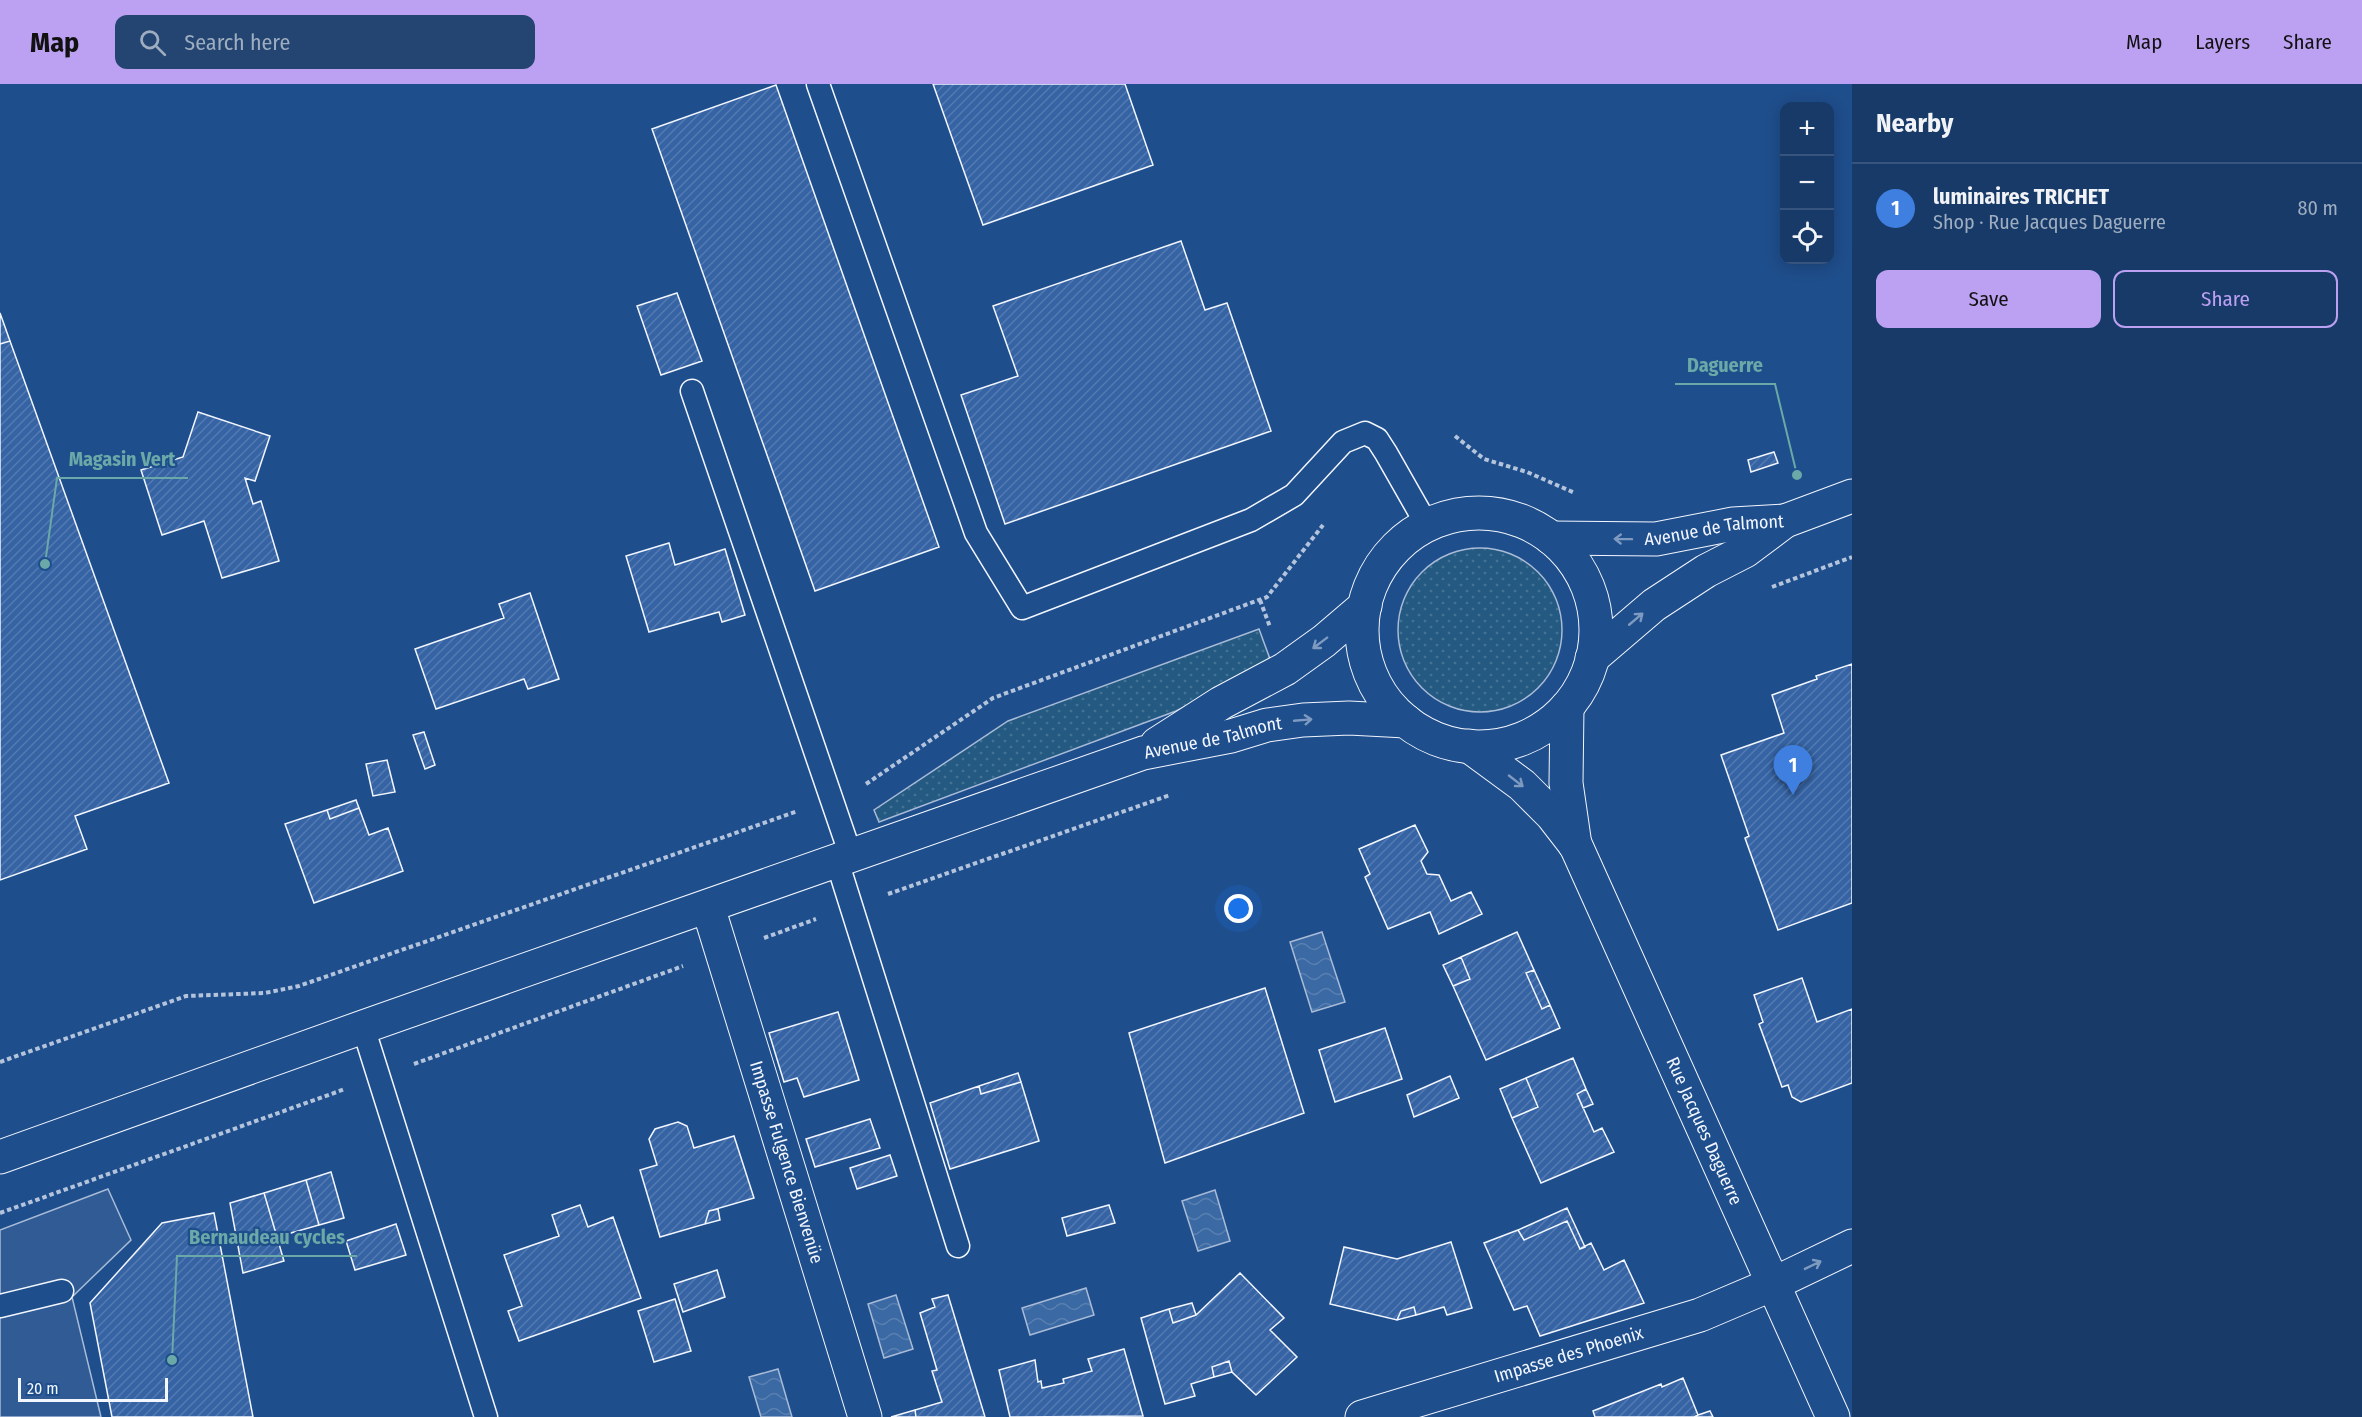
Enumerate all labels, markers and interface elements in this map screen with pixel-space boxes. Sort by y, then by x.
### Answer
search box [115,15,535,69]
text: Map [30,26,79,59]
icon: search [136,26,169,59]
text: Search here [184,29,290,56]
text: Map [2126,29,2162,55]
text: Layers [2195,29,2250,55]
text: Share [2283,29,2332,55]
map controls [1780,102,1834,264]
button: + [1780,102,1834,156]
text: Nearby [1876,108,1953,139]
button: − [1780,156,1834,210]
text: luminaires TRICHET [1933,183,2109,210]
text: 1 [1891,196,1900,220]
text: 80 m [2298,196,2338,220]
button: locate [1780,210,1834,264]
text: Shop · Rue Jacques Daguerre [1933,210,2166,234]
button: Save [1876,270,2101,328]
button: Share [2113,270,2338,328]
callout: Daguerre [1675,346,1775,384]
text: Daguerre [1687,353,1763,377]
callout: Magasin Vert [57,440,188,478]
text: Magasin Vert [69,447,176,471]
street label: Avenue de Talmont [1645,510,1785,550]
one-way arrow [1613,534,1633,545]
one-way arrow [1628,612,1643,626]
one-way arrow [1312,637,1328,650]
street label: Avenue de Talmont [1142,712,1283,764]
one-way arrow [1293,714,1313,725]
pin: 1 [1774,746,1812,795]
one-way arrow [1508,774,1524,787]
your location [1224,894,1253,923]
street label: Rue Jacques Daguerre [1661,1054,1747,1209]
street label: Impasse Fulgence Bienvenüe [745,1058,828,1266]
callout: Bernaudeau cycles [177,1218,357,1256]
text: Bernaudeau cycles [189,1225,345,1249]
one-way arrow [1803,1259,1821,1271]
street label: Impasse des Phoenix [1492,1322,1646,1387]
scale bar [18,1375,168,1402]
text: 20 m [27,1379,58,1398]

